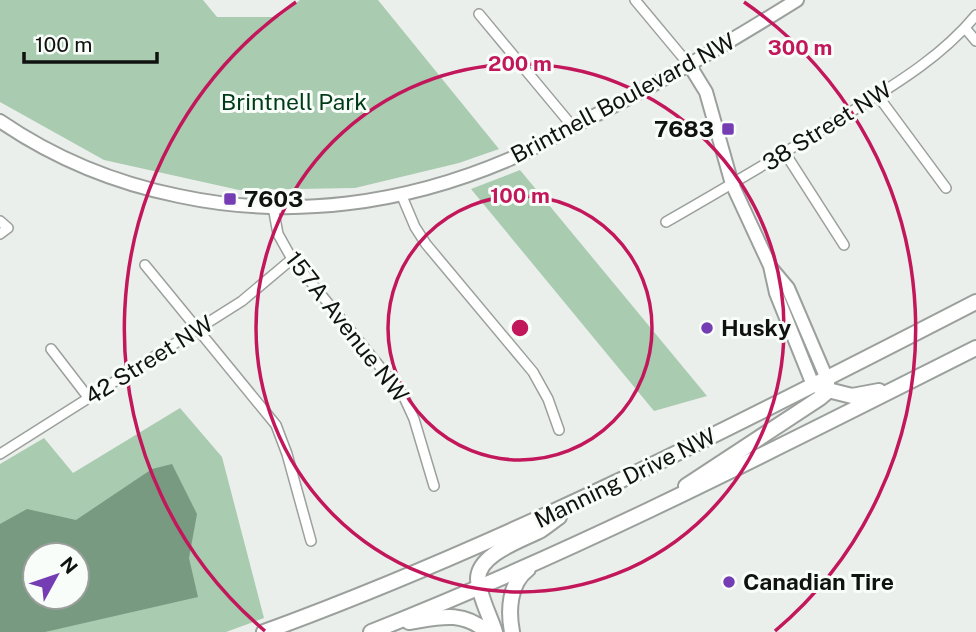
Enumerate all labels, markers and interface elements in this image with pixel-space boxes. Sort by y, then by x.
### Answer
scale bar [24,21,158,65]
street label: Brintnell Boulevard NW [506,27,740,168]
text: 100 m [35,32,92,57]
text: 300 m [768,35,832,60]
text: 200 m [488,51,552,76]
street label: 38 Street NW [757,75,896,176]
park label: Brintnell Park [221,88,367,115]
place label: 7683 [654,115,714,142]
marker: 7683 [720,121,736,137]
text: 100 m [490,183,550,208]
place label: 7603 [244,185,303,212]
marker: 7603 [222,191,238,207]
street label: 157A Avenue NW [280,246,415,407]
street label: 42 Street NW [80,309,218,410]
place label: Husky [721,314,791,341]
centre of rings [508,316,532,340]
marker: Husky [699,320,715,336]
street label: Manning Drive NW [530,422,720,533]
north arrow [21,541,91,611]
text: N [56,552,82,578]
place label: Canadian Tire [743,568,894,595]
marker: Canadian Tire [721,574,737,590]

